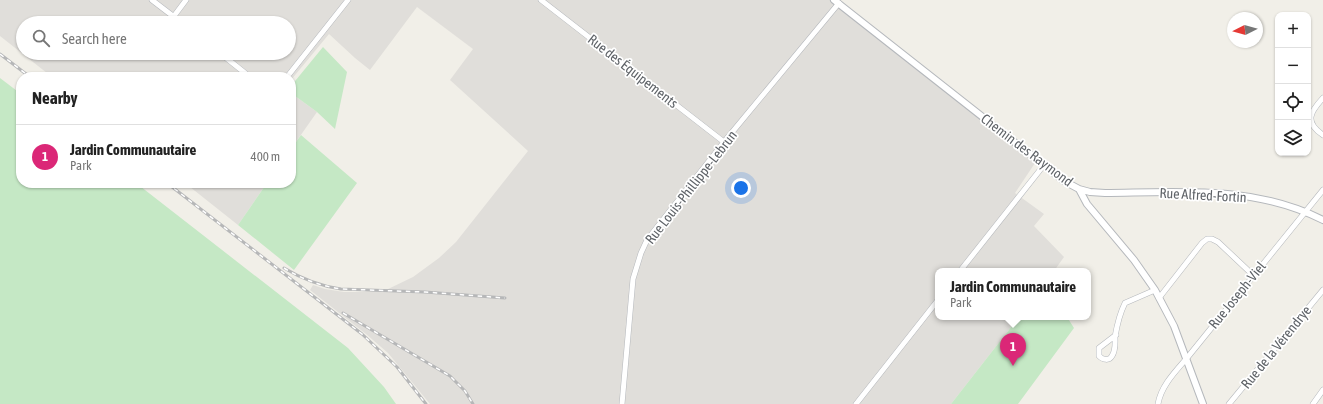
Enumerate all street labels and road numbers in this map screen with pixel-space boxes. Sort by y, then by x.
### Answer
street label: Rue des Équipements [585,31,681,111]
street label: Chemin des Raymond [978,110,1076,190]
street label: Rue Louis-Phillippe-Lebrun [642,127,740,247]
street label: Rue Alfred-Fortin [1159,185,1247,205]
street label: Rue Joseph-Viel [1205,258,1269,332]
street label: Rue de la Vérendrye [1238,302,1314,392]

